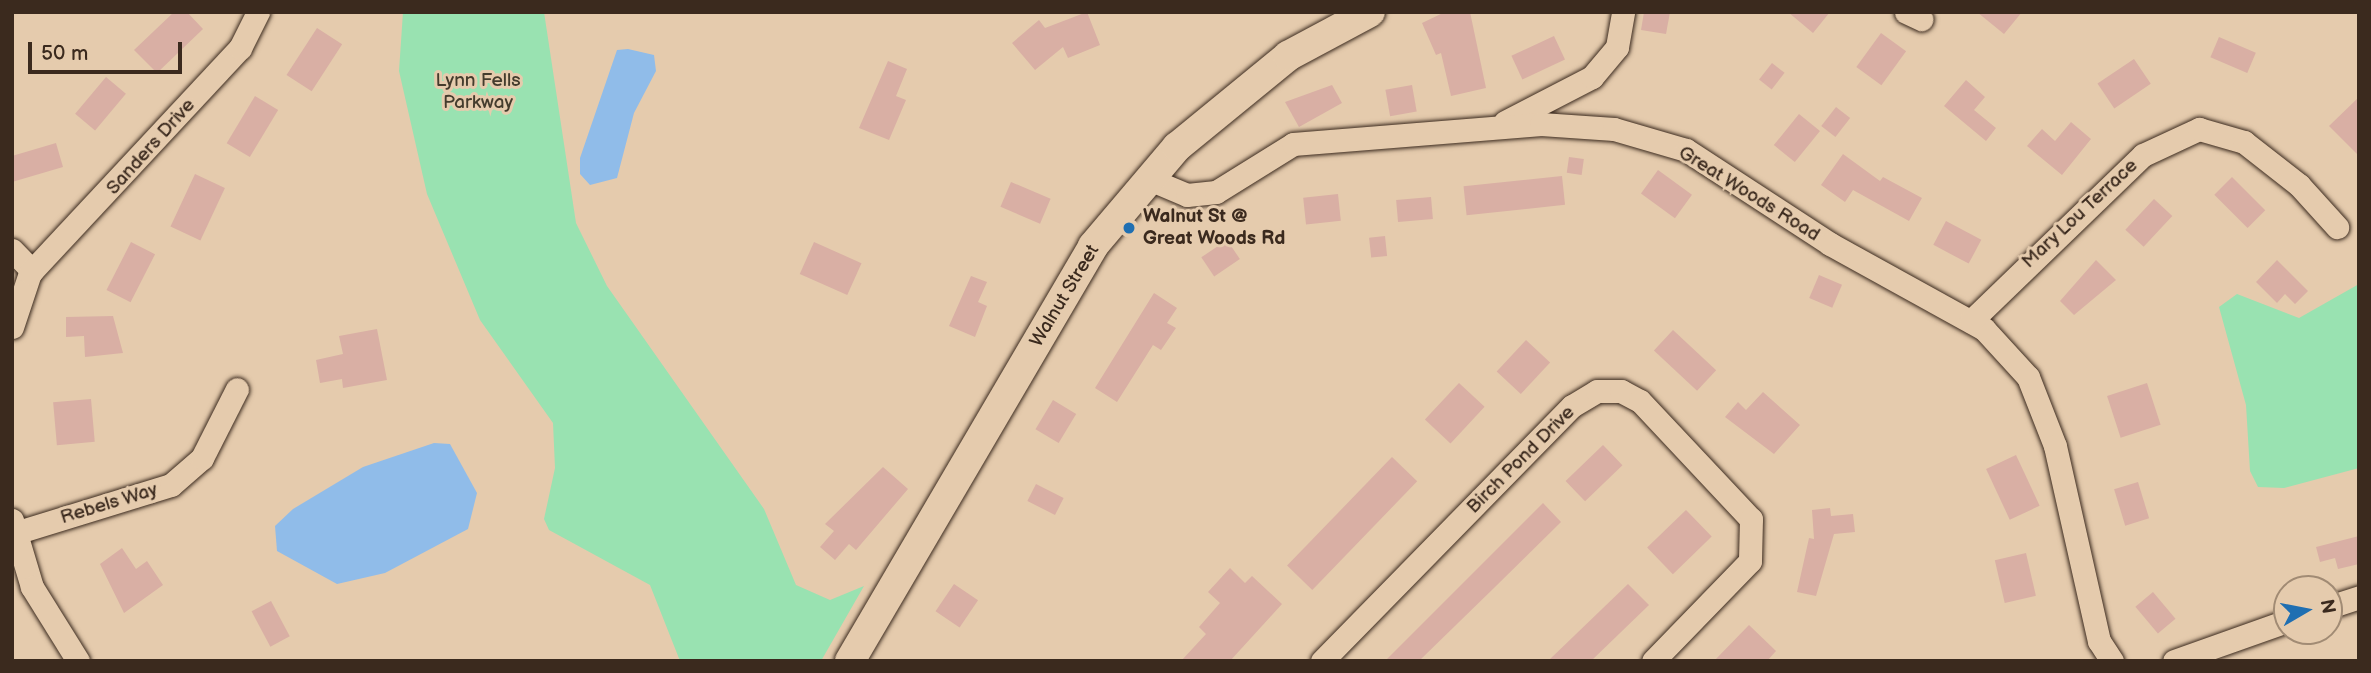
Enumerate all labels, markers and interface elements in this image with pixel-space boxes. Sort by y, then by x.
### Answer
scale bar [32,28,186,72]
text: 50 m [41,41,88,66]
park label: Lynn Fells Parkway [435,70,521,114]
street label: Sanders Drive [102,94,200,200]
street label: Great Woods Road [1674,141,1824,247]
street label: Mary Lou Terrace [2017,154,2143,274]
place label: Walnut St @ Great Woods Rd [1143,206,1285,250]
marker: Walnut St @ Great Woods Rd [1121,220,1137,236]
street label: Walnut Street [1025,241,1105,351]
street label: Birch Pond Drive [1462,401,1580,519]
street label: Rebels Way [57,478,161,530]
north arrow [2273,575,2343,645]
text: N [2315,598,2340,616]

